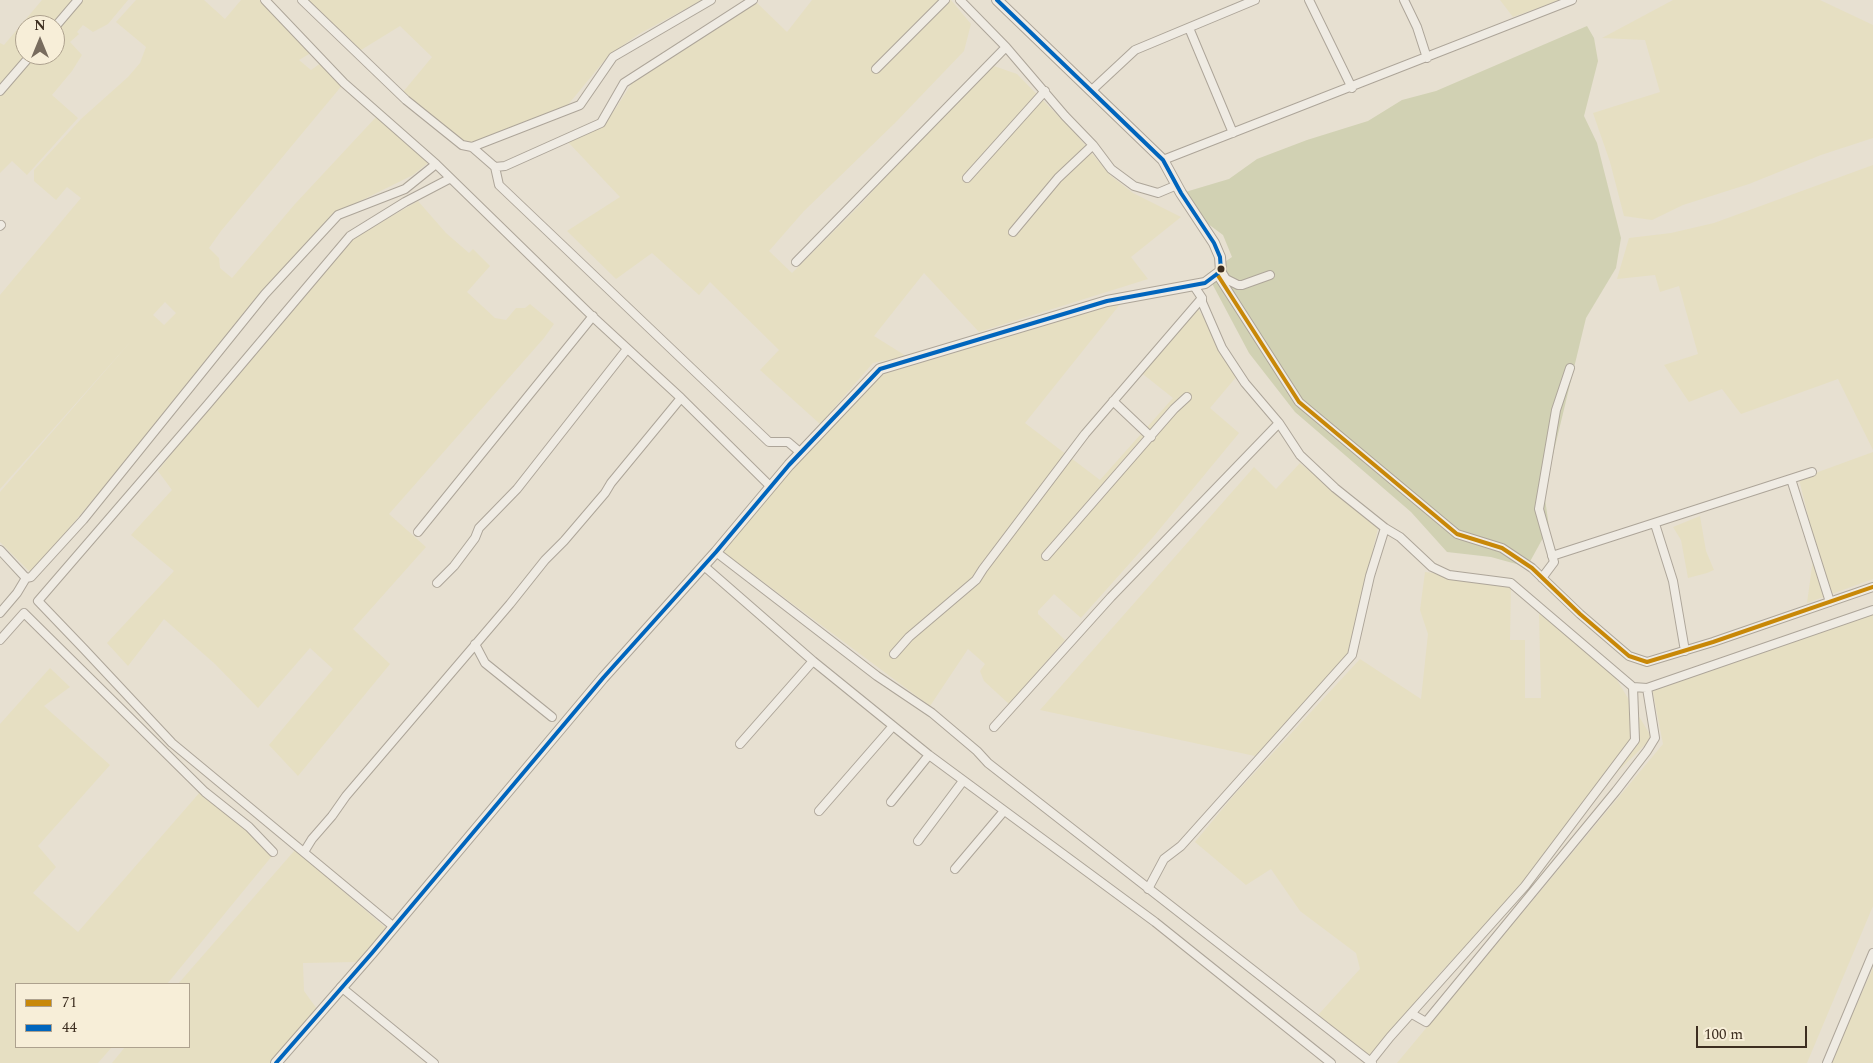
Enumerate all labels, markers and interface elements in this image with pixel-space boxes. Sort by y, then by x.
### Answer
north arrow [15,15,65,65]
text: N [34,15,46,36]
unlabelled marker [1216,264,1226,274]
legend [15,983,190,1048]
text: 71 [62,991,77,1014]
text: 44 [62,1016,77,1039]
scale bar [1698,1016,1809,1048]
text: 100 m [1704,1023,1743,1046]

